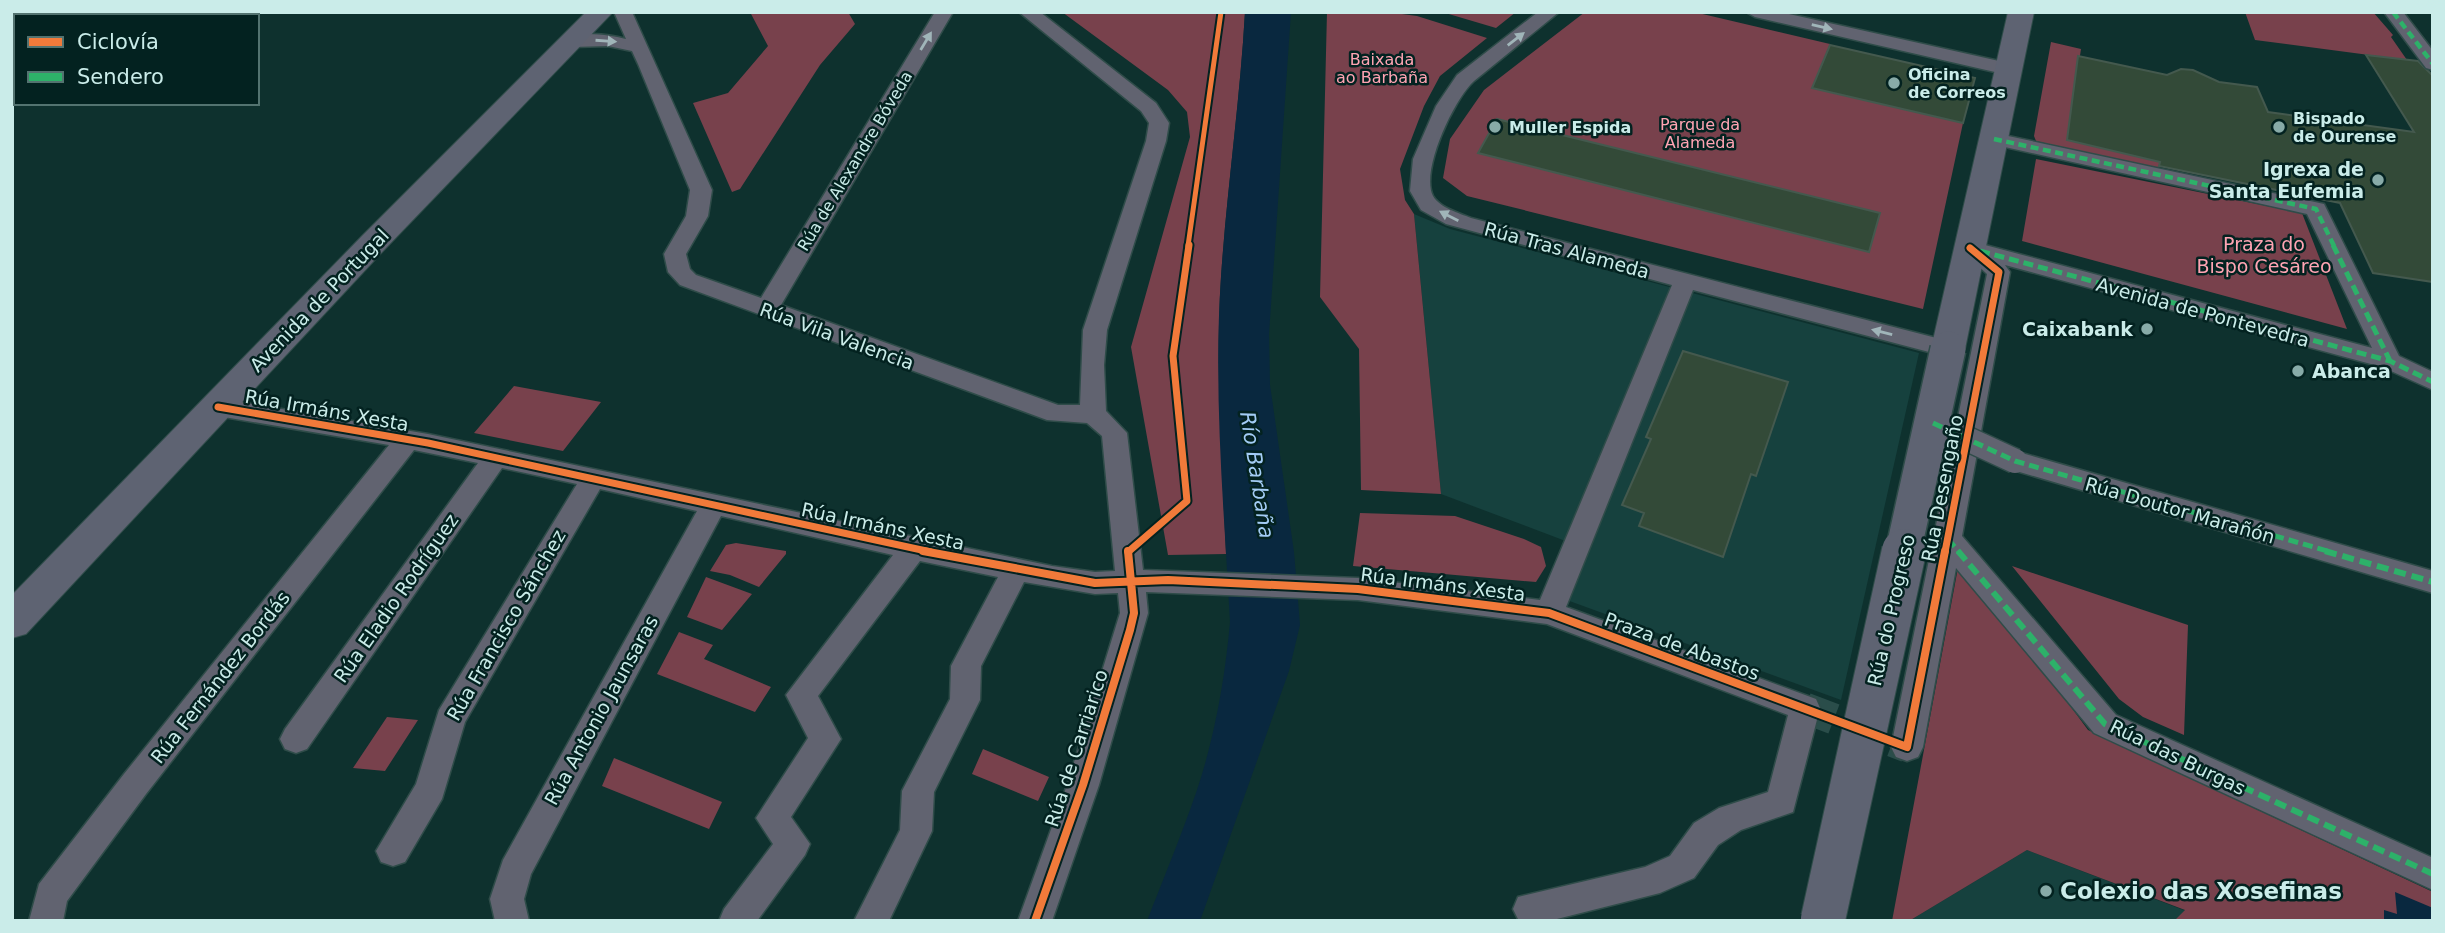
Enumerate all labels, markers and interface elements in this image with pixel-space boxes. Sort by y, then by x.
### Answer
legend [14,14,259,105]
one-way arrow [1811,22,1833,33]
text: Ciclovía [77,30,159,54]
one-way arrow [920,32,932,51]
one-way arrow [1506,32,1524,47]
one-way arrow [595,36,617,47]
park label: Baixada ao Barbaña [1336,50,1428,87]
text: Sendero [77,65,164,89]
place label: Oficina de Correos [1908,65,2006,102]
street label: Rúa de Alexandre Bóveda [794,68,916,254]
marker: Oficina de Correos [1886,75,1902,91]
place label: Bispado de Ourense [2293,109,2397,146]
park label: Parque da Alameda [1660,115,1740,152]
place label: Muller Espida [1509,118,1631,137]
marker: Muller Espida [1487,119,1503,135]
marker: Bispado de Ourense [2271,119,2287,135]
place label: Igrexa de Santa Eufemia [2209,158,2364,202]
marker: Igrexa de Santa Eufemia [2370,172,2386,188]
one-way arrow [1439,211,1459,222]
street label: Rúa Tras Alameda [1482,217,1652,283]
street label: Avenida de Portugal [245,224,393,376]
park label: Praza do Bispo Cesáreo [2196,233,2332,277]
street label: Avenida de Pontevedra [2094,273,2312,351]
street label: Rúa Vila Valencia [757,298,917,374]
place label: Caixabank [2022,318,2133,340]
marker: Caixabank [2139,321,2155,337]
one-way arrow [1871,326,1893,337]
place label: Abanca [2312,360,2391,382]
marker: Abanca [2290,363,2306,379]
street label: Rúa Irmáns Xesta [243,385,411,435]
water label: Río Barbaña [1235,410,1279,540]
street label: Rúa Desengaño [1917,413,1967,563]
street label: Rúa Doutor Marañón [2083,472,2277,548]
street label: Rúa Irmáns Xesta [799,498,967,554]
street label: Rúa Eladio Rodríguez [329,509,463,687]
street label: Rúa Francisco Sánchez [442,526,570,724]
street label: Rúa do Progreso [1863,532,1919,688]
street label: Rúa Irmáns Xesta [1359,563,1527,605]
street label: Rúa Fernández Bordás [146,587,294,767]
street label: Praza de Abastos [1601,608,1763,684]
street label: Rúa Antonio Jaunsaras [540,611,662,809]
street label: Rúa de Carriarico [1040,667,1112,829]
street label: Rúa das Burgas [2107,715,2249,799]
place label: Colexio das Xosefinas [2060,878,2342,904]
marker: Colexio das Xosefinas [2038,883,2054,899]

